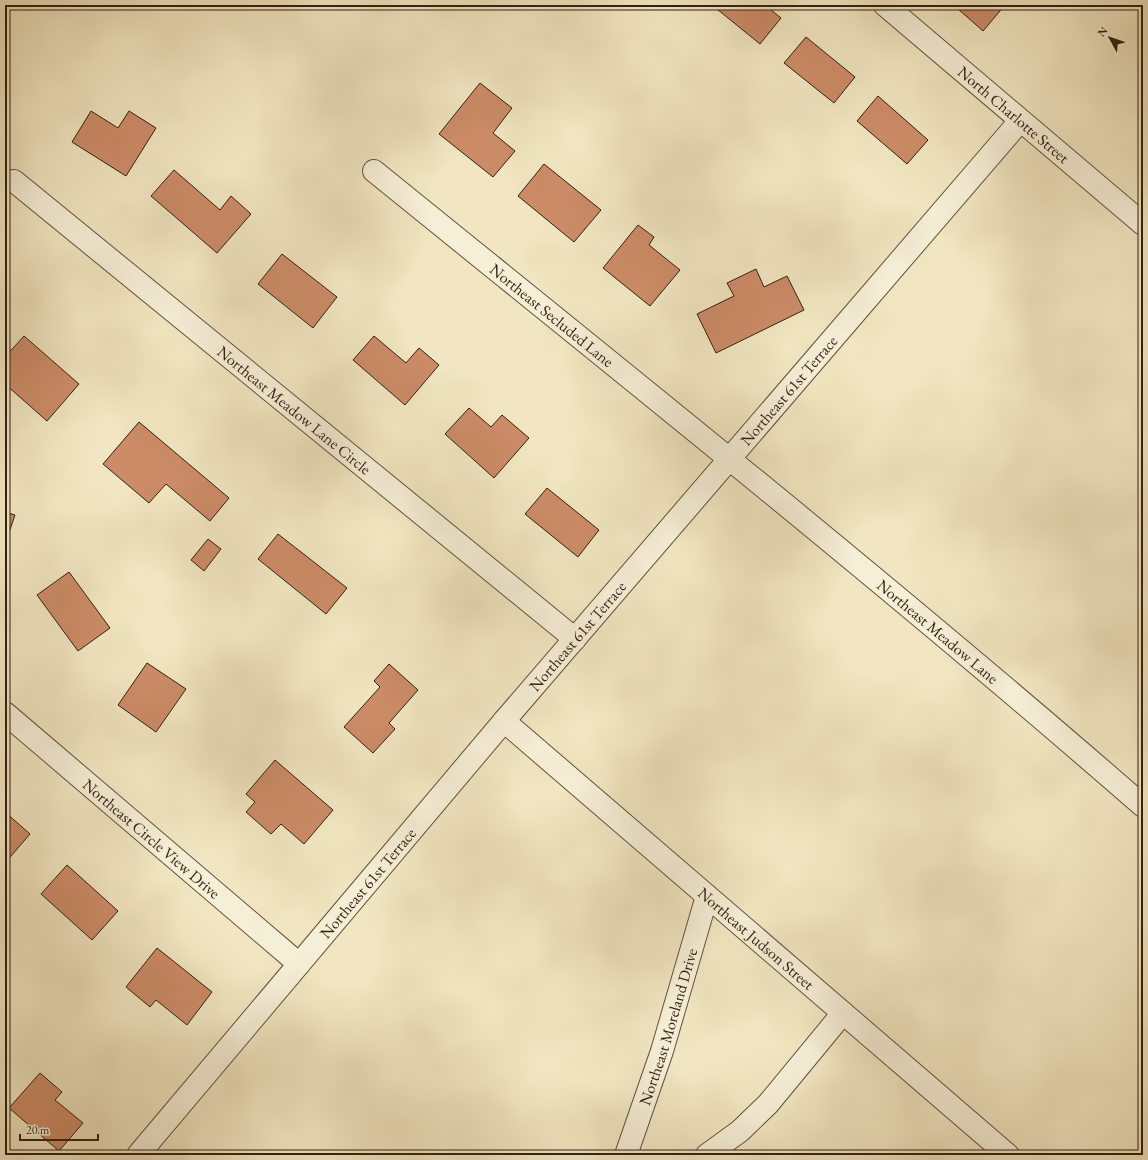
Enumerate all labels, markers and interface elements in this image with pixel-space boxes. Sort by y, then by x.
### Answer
north arrow [1090,18,1130,58]
text: N [1094,24,1111,39]
street label: North Charlotte Street [954,61,1074,168]
street label: Northeast Secluded Lane [486,259,618,371]
street label: Northeast 61st Terrace [735,331,842,450]
street label: Northeast Meadow Lane Circle [213,341,376,479]
street label: Northeast Meadow Lane [873,574,1003,688]
street label: Northeast 61st Terrace [524,576,630,695]
street label: Northeast Circle View Drive [79,774,225,903]
street label: Northeast 61st Terrace [315,823,420,943]
street label: Northeast Judson Street [694,882,819,994]
street label: Northeast Moreland Drive [634,946,702,1108]
scale bar [20,1116,98,1142]
text: 20 m [26,1122,50,1138]

